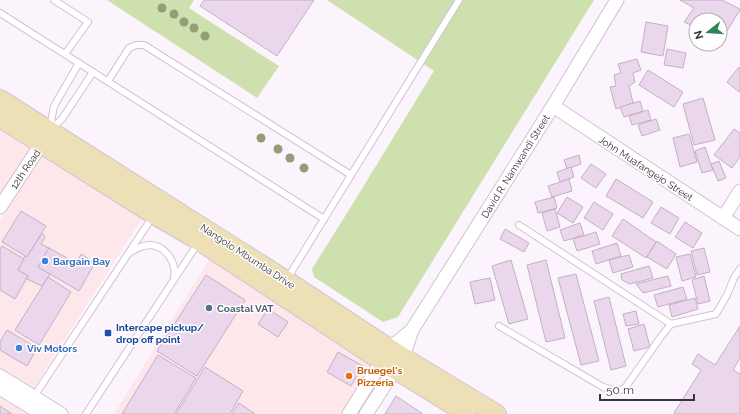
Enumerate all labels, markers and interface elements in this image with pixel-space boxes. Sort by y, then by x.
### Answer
north arrow [688,12,728,52]
text: N [691,29,706,41]
street label: David R. Namwandi Street [479,112,552,220]
street label: John Muafangejo Street [597,134,695,203]
street label: 12th Road [8,147,43,191]
street label: Nangolo Mbumba Drive [198,222,297,291]
marker: Bargain Bay [40,256,50,266]
place label: Bargain Bay [53,256,111,267]
marker: Coastal VAT [204,303,214,313]
place label: Coastal VAT [217,303,274,314]
place label: Intercape pickup/ drop off point [116,322,204,345]
marker: Intercape pickup/ drop off point [103,328,113,338]
marker: Viv Motors [14,343,24,353]
place label: Viv Motors [27,343,77,354]
place label: Bruegel's Pizzeria [357,365,402,388]
marker: Bruegel's Pizzeria [344,371,354,381]
scale bar [600,376,694,402]
text: 50 m [606,383,634,397]

